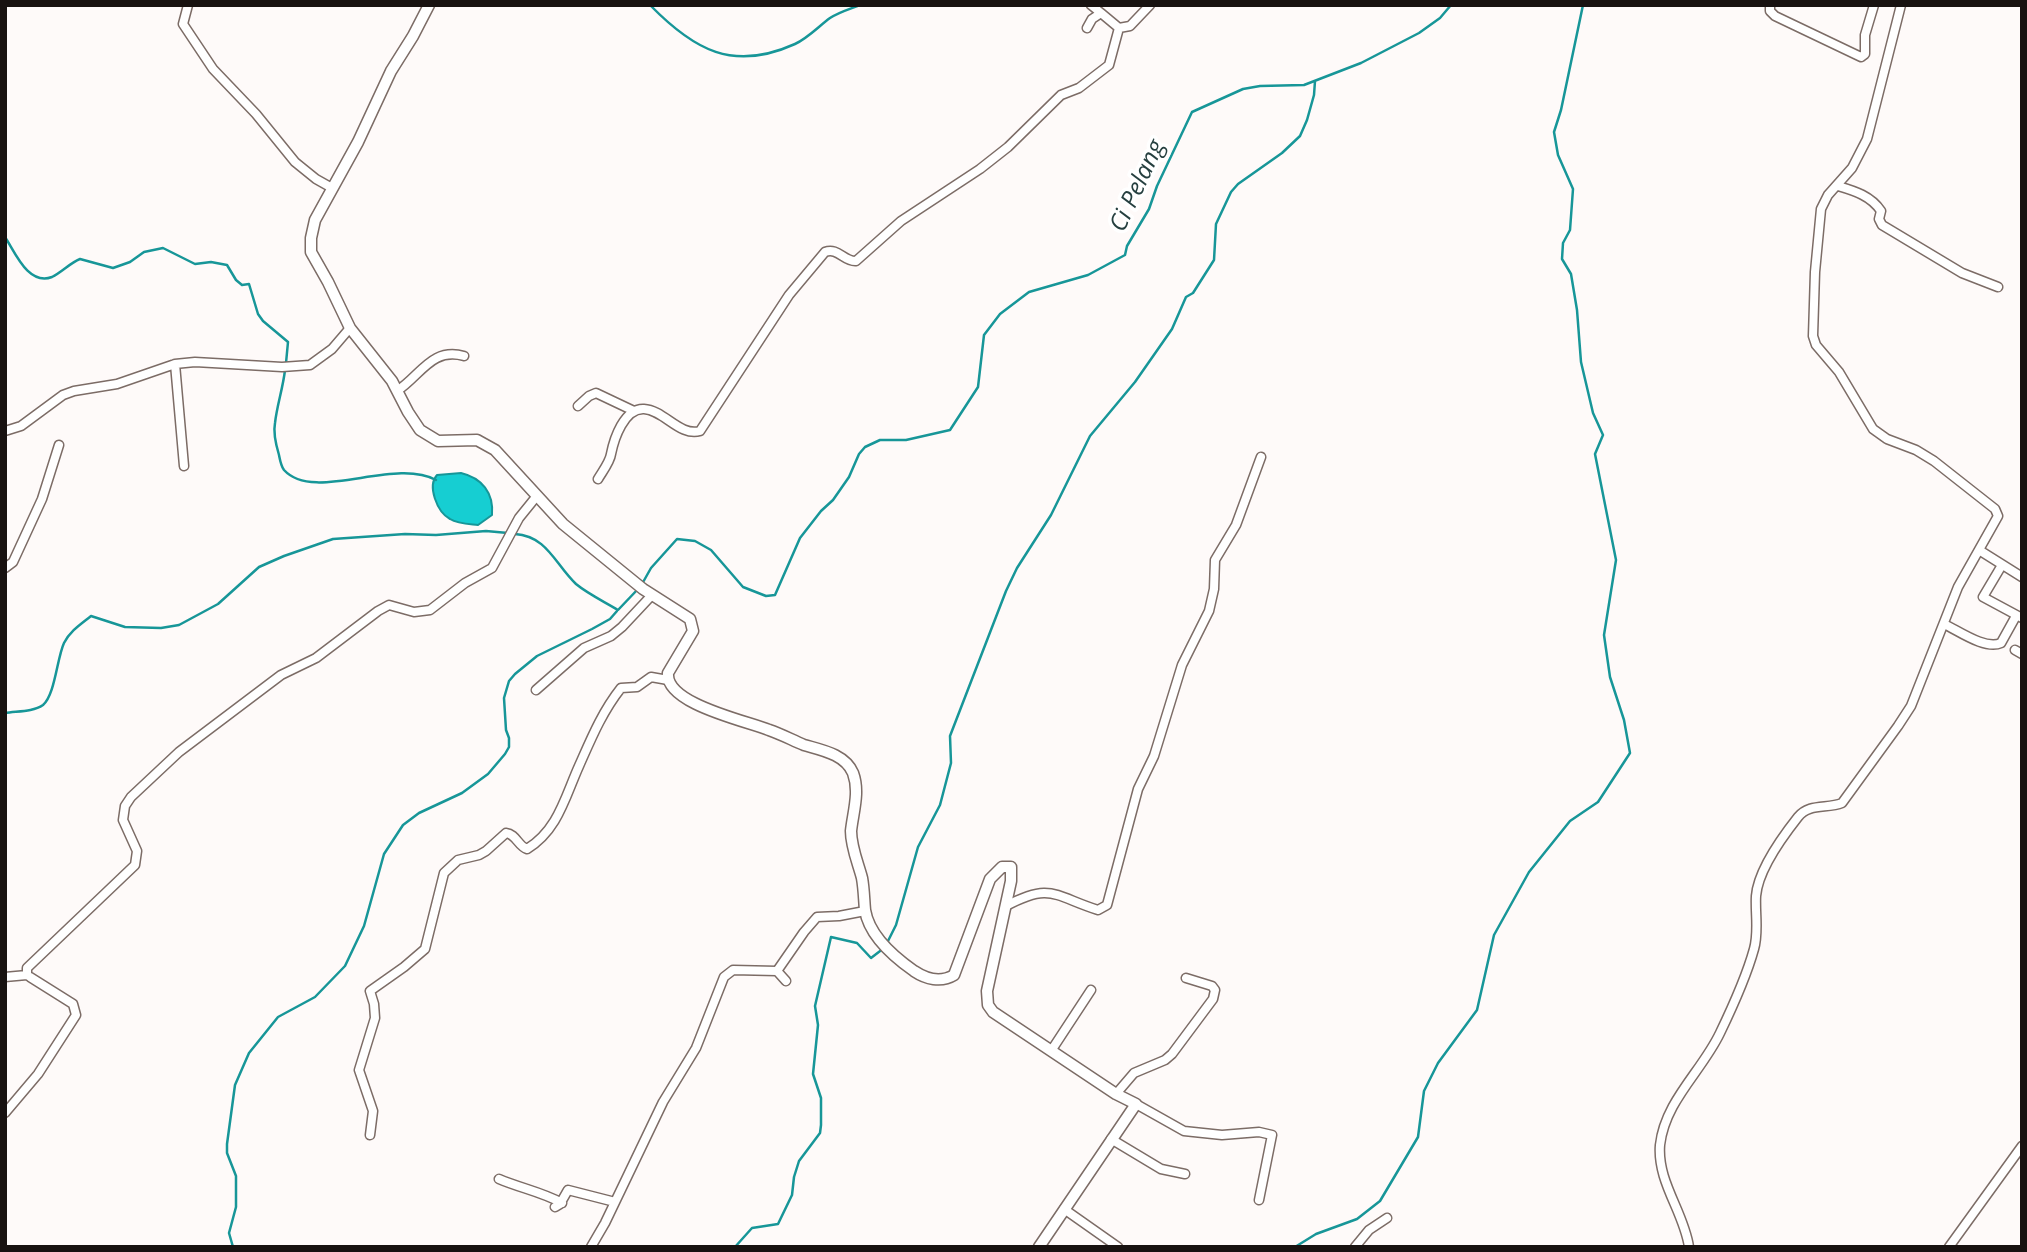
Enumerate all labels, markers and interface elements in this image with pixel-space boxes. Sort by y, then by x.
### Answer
water label: Ci Pelang [1104,136,1172,236]

